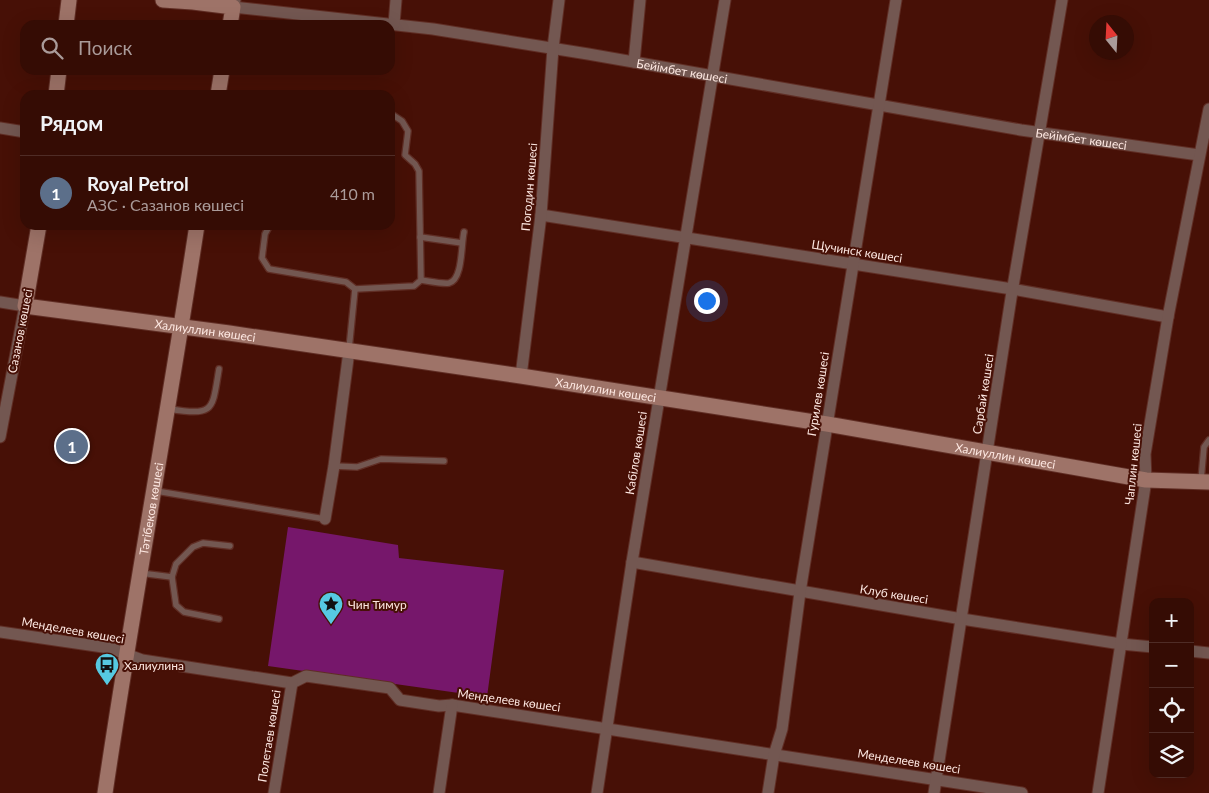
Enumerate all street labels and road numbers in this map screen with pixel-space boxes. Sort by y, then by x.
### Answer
street label: Бейімбет көшесі [635,55,729,86]
street label: Бейімбет көшесі [1035,125,1128,152]
street label: Погодин көшесі [518,142,540,232]
street label: Щучинск көшесі [811,236,903,266]
street label: Сазанов көшесі [4,287,36,374]
street label: Халиуллин көшесі [154,316,257,344]
street label: Гурилев көшесі [804,351,832,437]
street label: Сарбай көшесі [969,353,997,435]
street label: Халиуллин көшесі [554,374,657,405]
street label: Кабілов көшесі [622,410,650,496]
street label: Чаплин көшесі [1121,422,1145,505]
street label: Халиуллин көшесі [954,439,1057,472]
street label: Тәтібеков көшесі [136,461,166,556]
street label: Клуб көшесі [859,581,929,607]
street label: Менделеев көшесі [20,614,126,646]
street label: Менделеев көшесі [456,685,562,715]
street label: Полетаев көшесі [254,689,284,783]
street label: Менделеев көшесі [856,745,962,777]

